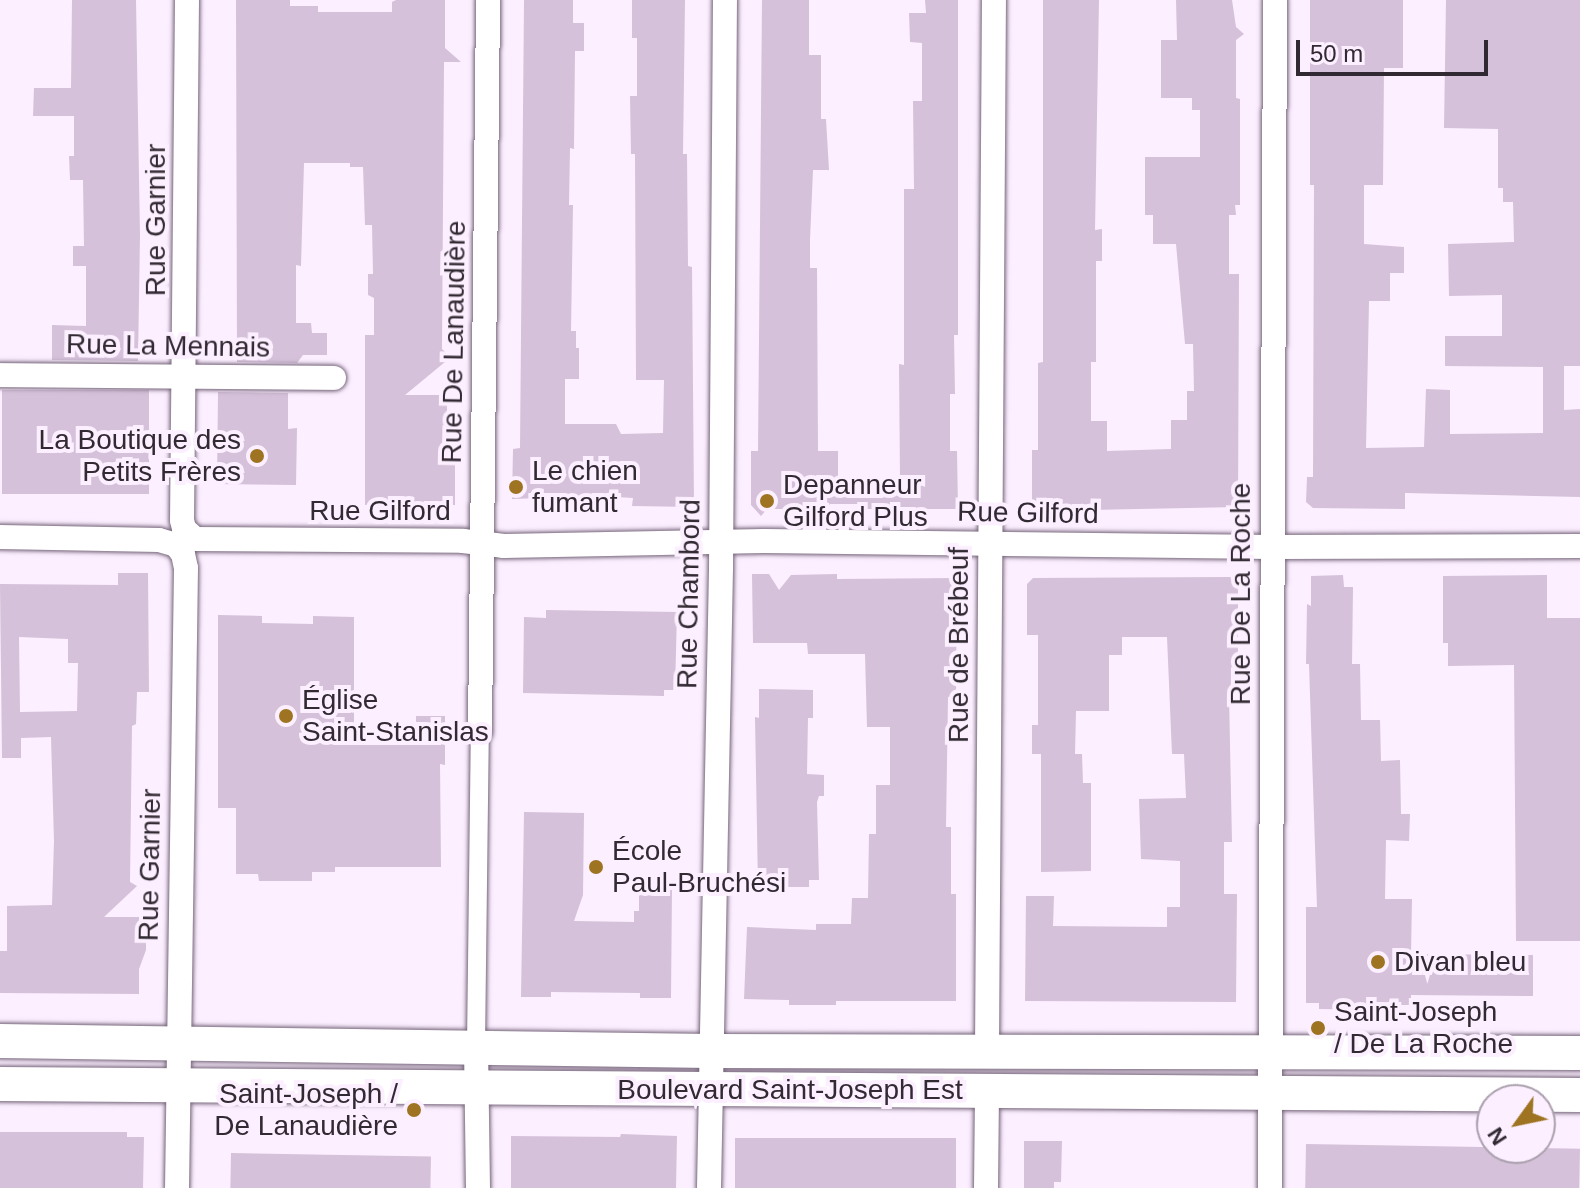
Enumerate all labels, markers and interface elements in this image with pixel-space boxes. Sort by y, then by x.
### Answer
scale bar [1300,24,1492,74]
text: 50 m [1310,40,1363,67]
street label: Rue Garnier [139,144,173,296]
street label: Rue De Lanaudière [435,220,473,464]
street label: Rue La Mennais [66,327,270,365]
place label: La Boutique des Petits Frères [39,423,241,489]
marker: La Boutique des Petits Frères [248,447,266,465]
place label: Le chien fumant [532,454,638,520]
place label: Depanneur Gilford Plus [783,468,928,534]
marker: Le chien fumant [507,478,525,496]
street label: Rue De La Roche [1224,483,1258,705]
marker: Depanneur Gilford Plus [758,492,776,510]
street label: Rue Gilford [309,494,451,528]
street label: Rue Gilford [957,495,1099,531]
street label: Rue Chambord [671,499,707,689]
street label: Rue de Brébeuf [942,547,976,743]
place label: Église Saint-Stanislas [302,683,489,749]
marker: Église Saint-Stanislas [277,707,295,725]
street label: Rue Garnier [132,788,168,942]
place label: École Paul-Bruchési [612,834,786,900]
marker: École Paul-Bruchési [587,858,605,876]
place label: Divan bleu [1394,945,1526,979]
marker: Divan bleu [1369,953,1387,971]
place label: Saint-Joseph / De La Roche [1334,995,1513,1061]
marker: Saint-Joseph / De La Roche [1309,1019,1327,1037]
street label: Boulevard Saint-Joseph Est [617,1073,963,1107]
place label: Saint-Joseph / De Lanaudière [214,1077,398,1143]
north arrow [1476,1084,1556,1164]
marker: Saint-Joseph / De Lanaudière [405,1101,423,1119]
text: N [1482,1123,1512,1150]

